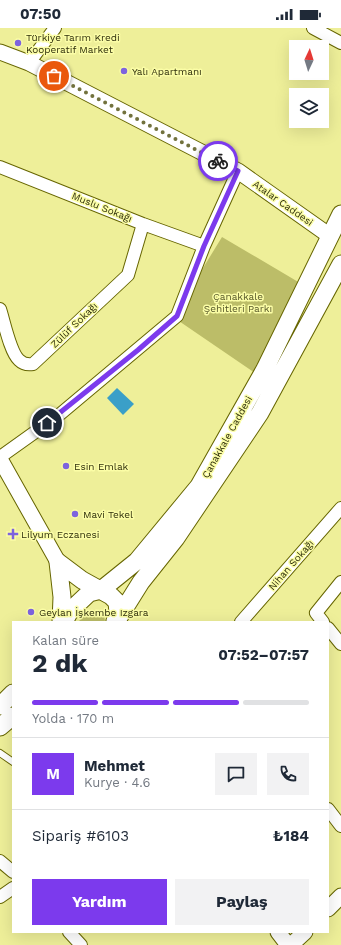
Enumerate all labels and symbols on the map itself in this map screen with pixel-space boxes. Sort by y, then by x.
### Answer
place label: Türkiye Tarım Kredi Kooperatif Market [26,32,120,55]
marker: Türkiye Tarım Kredi Kooperatif Market [13,38,23,48]
north arrow [289,40,329,80]
pin [37,59,71,93]
marker: Yalı Apartmanı [119,66,129,76]
place label: Yalı Apartmanı [132,66,202,77]
courier [198,141,238,181]
street label: Atalar Caddesi [251,178,315,228]
street label: Muslu Sokağı [70,190,134,224]
park label: Çanakkale Şehitleri Parkı [204,291,272,314]
street label: Zülüf Sokağı [49,300,99,350]
street label: Çanakkale Caddesi [200,394,254,480]
pin [30,406,64,440]
marker: Esin Emlak [61,461,71,471]
place label: Esin Emlak [74,461,129,472]
marker: Mavi Tekel [70,509,80,519]
place label: Mavi Tekel [83,509,133,520]
marker: Lilyum Eczanesi [8,529,18,539]
place label: Lilyum Eczanesi [21,529,99,540]
street label: Nihan Sokağı [266,538,316,592]
marker: Geylan İşkembe Izgara [26,607,36,617]
place label: Geylan İşkembe Izgara [39,607,149,618]

